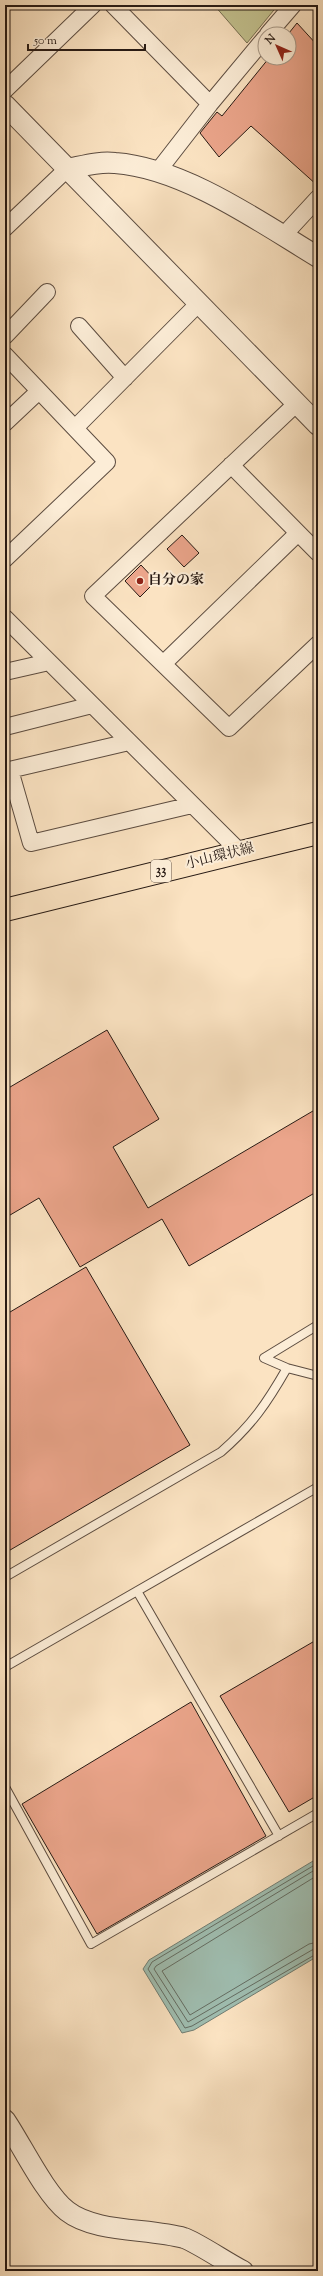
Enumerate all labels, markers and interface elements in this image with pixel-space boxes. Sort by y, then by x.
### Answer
scale bar [28,26,145,52]
north arrow [257,26,297,66]
text: N [261,31,280,49]
text: 50 m [33,32,57,50]
place label: 自分の家 [148,571,204,591]
marker: 自分の家 [135,576,145,586]
street label: 小山環状線 [184,839,256,875]
road number: 33 [151,860,171,882]

